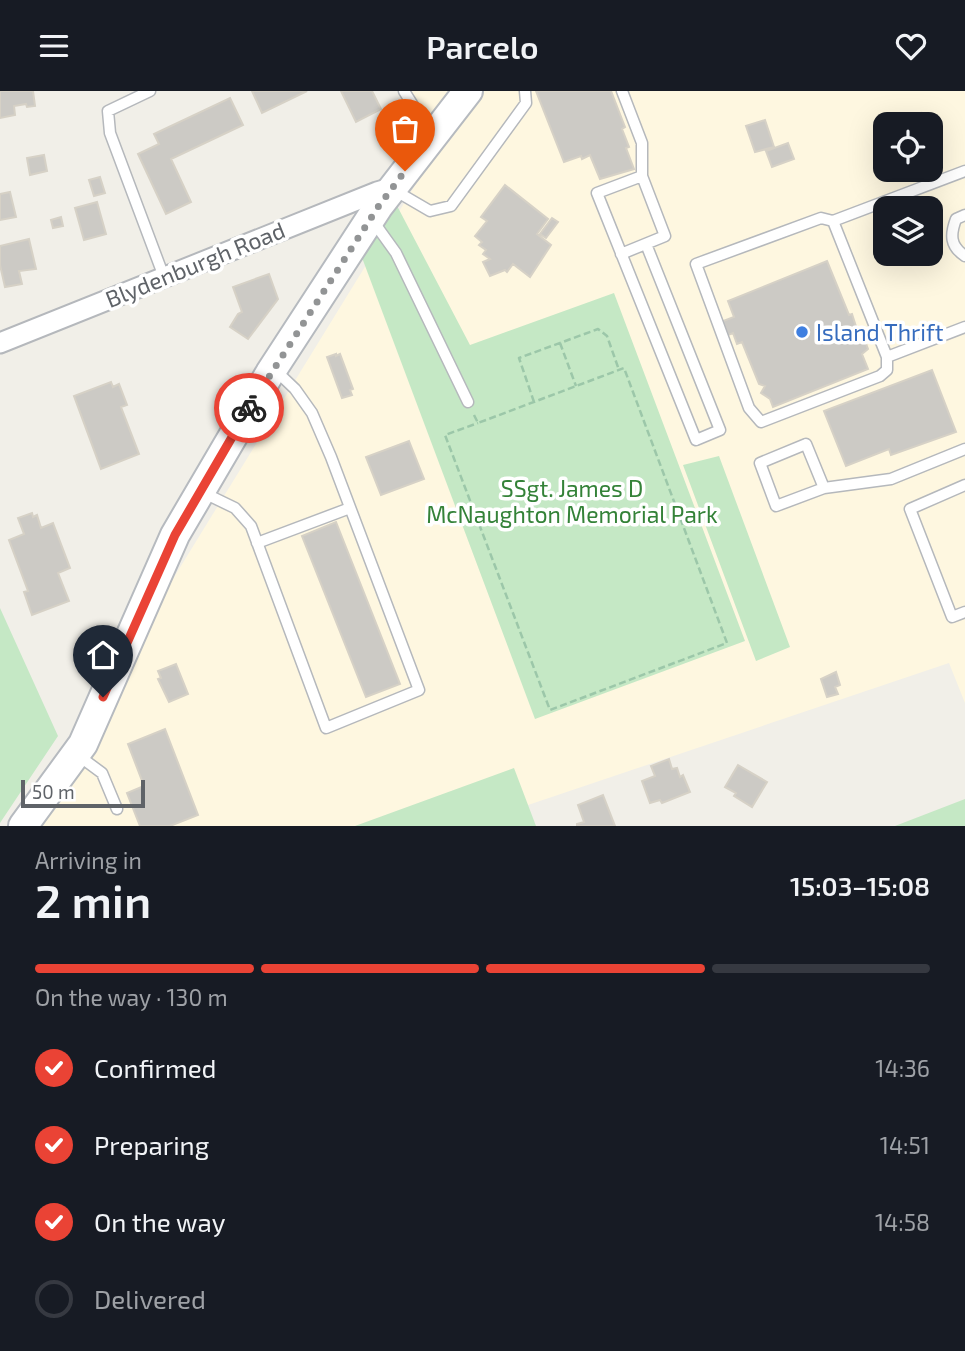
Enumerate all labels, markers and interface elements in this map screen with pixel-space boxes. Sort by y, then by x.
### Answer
icon: menu [35,27,73,65]
text: Parcelo [426,27,539,65]
icon: heart [892,27,930,65]
pin [375,99,435,171]
icon: bag [386,110,424,148]
map controls [873,112,943,266]
button: locate [873,112,943,182]
button: layers [873,196,943,266]
street label: Blydenburgh Road [101,215,289,313]
place label: Island Thrift [816,318,944,346]
marker: Island Thrift [794,324,810,340]
courier [214,373,284,443]
icon: bike [230,389,268,427]
park label: SSgt. James D McNaughton Memorial Park [426,474,718,528]
pin [73,625,133,697]
icon: home [84,636,122,674]
scale bar [21,777,145,809]
text: 50 m [32,780,75,803]
text: Arriving in [35,846,142,874]
text: 15:03–15:08 [790,870,930,901]
text: 2 min [35,872,151,927]
text: On the way · 130 m [35,983,228,1011]
icon: check [35,1049,73,1087]
text: Confirmed [94,1052,217,1083]
text: 14:36 [875,1054,930,1082]
icon: check [35,1126,73,1164]
text: Preparing [94,1129,209,1160]
text: 14:51 [880,1131,930,1159]
icon: check [35,1203,73,1241]
text: On the way [94,1206,225,1237]
text: 14:58 [875,1208,930,1236]
text: Delivered [94,1283,206,1314]

